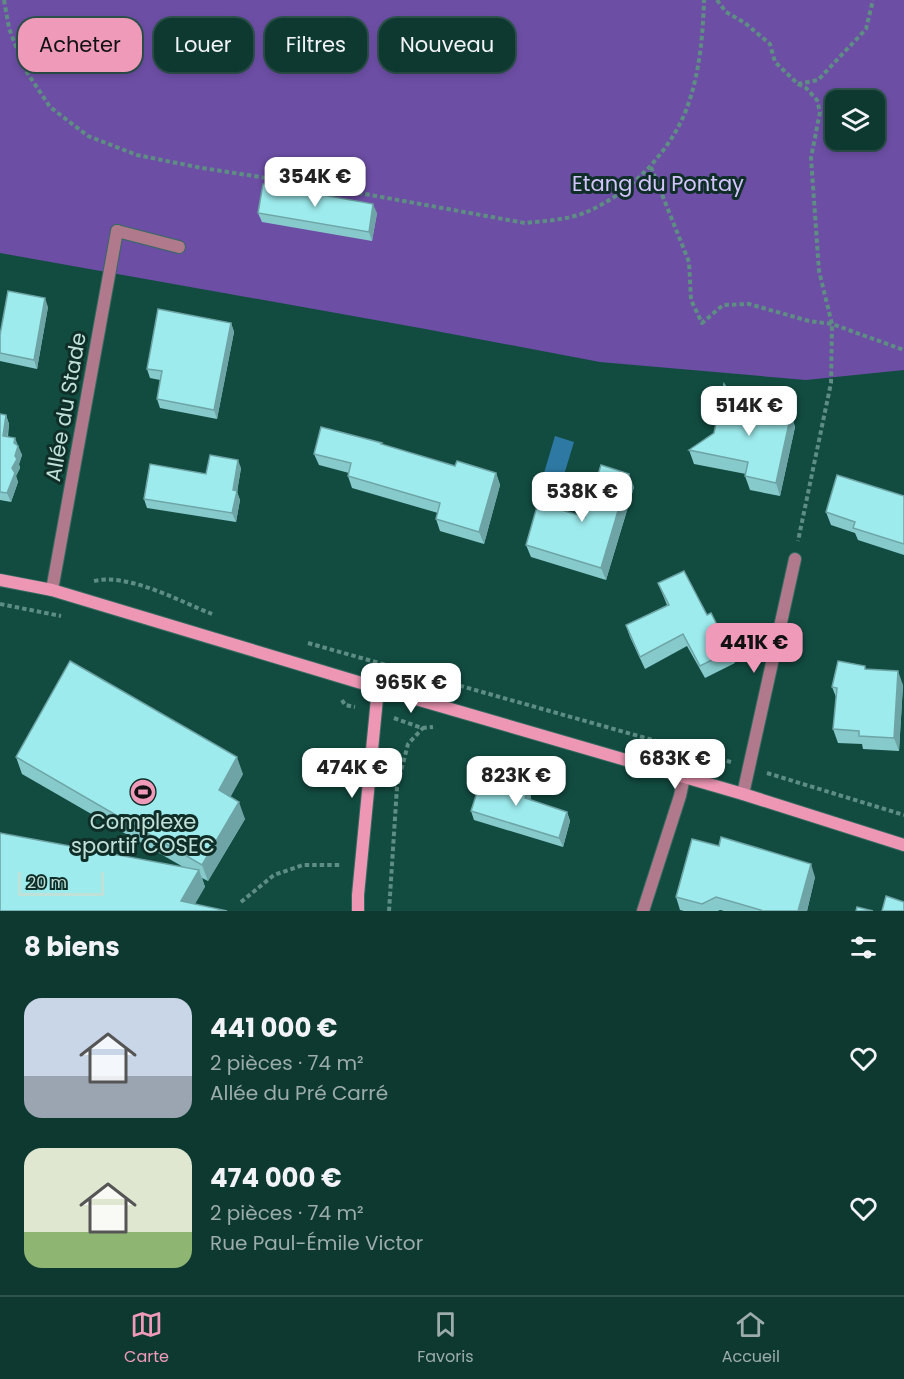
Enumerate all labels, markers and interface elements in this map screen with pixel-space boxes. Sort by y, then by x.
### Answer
chip: Acheter [18,18,142,72]
chip: Louer [154,18,253,72]
chip: Filtres [265,18,367,72]
chip: Nouveau [379,18,515,72]
map controls [825,90,885,150]
button: layers [825,90,885,150]
pin: 354K € [266,157,364,208]
text: 354K € [279,162,351,190]
park label: Etang du Pontay [572,169,744,198]
street label: Allée du Stade [38,330,93,484]
pin: 514K € [700,386,798,437]
text: 514K € [715,391,783,419]
pin: 538K € [533,472,631,523]
text: 538K € [546,477,618,505]
pin: 441K € [705,623,803,674]
text: 441K € [720,628,788,656]
pin: 965K € [362,663,460,714]
text: 965K € [375,668,447,696]
pin: 683K € [626,739,724,790]
text: 683K € [639,744,711,772]
pin: 474K € [303,748,401,799]
text: 474K € [316,753,388,781]
pin: 823K € [467,756,565,807]
text: 823K € [481,761,551,789]
sports icon: Complexe sportif COSEC [128,777,158,807]
place label: Complexe sportif COSEC [71,807,215,860]
scale bar [18,869,104,896]
text: 20 m [27,871,67,894]
text: 8 biens [24,929,120,965]
icon: filters [847,931,880,964]
text: 441 000 € [210,1010,338,1046]
icon: home [72,1022,144,1094]
icon: heart [847,1042,880,1075]
text: 2 pièces · 74 m² [210,1049,364,1077]
text: Allée du Pré Carré [210,1079,388,1107]
text: 474 000 € [210,1160,342,1196]
icon: home [72,1172,144,1244]
icon: heart [847,1192,880,1225]
text: 2 pièces · 74 m² [210,1199,364,1227]
text: Rue Paul-Émile Victor [210,1229,423,1257]
tab: Carte [124,1308,169,1369]
tab: Favoris [417,1308,473,1369]
tab: Accueil [722,1308,780,1369]

